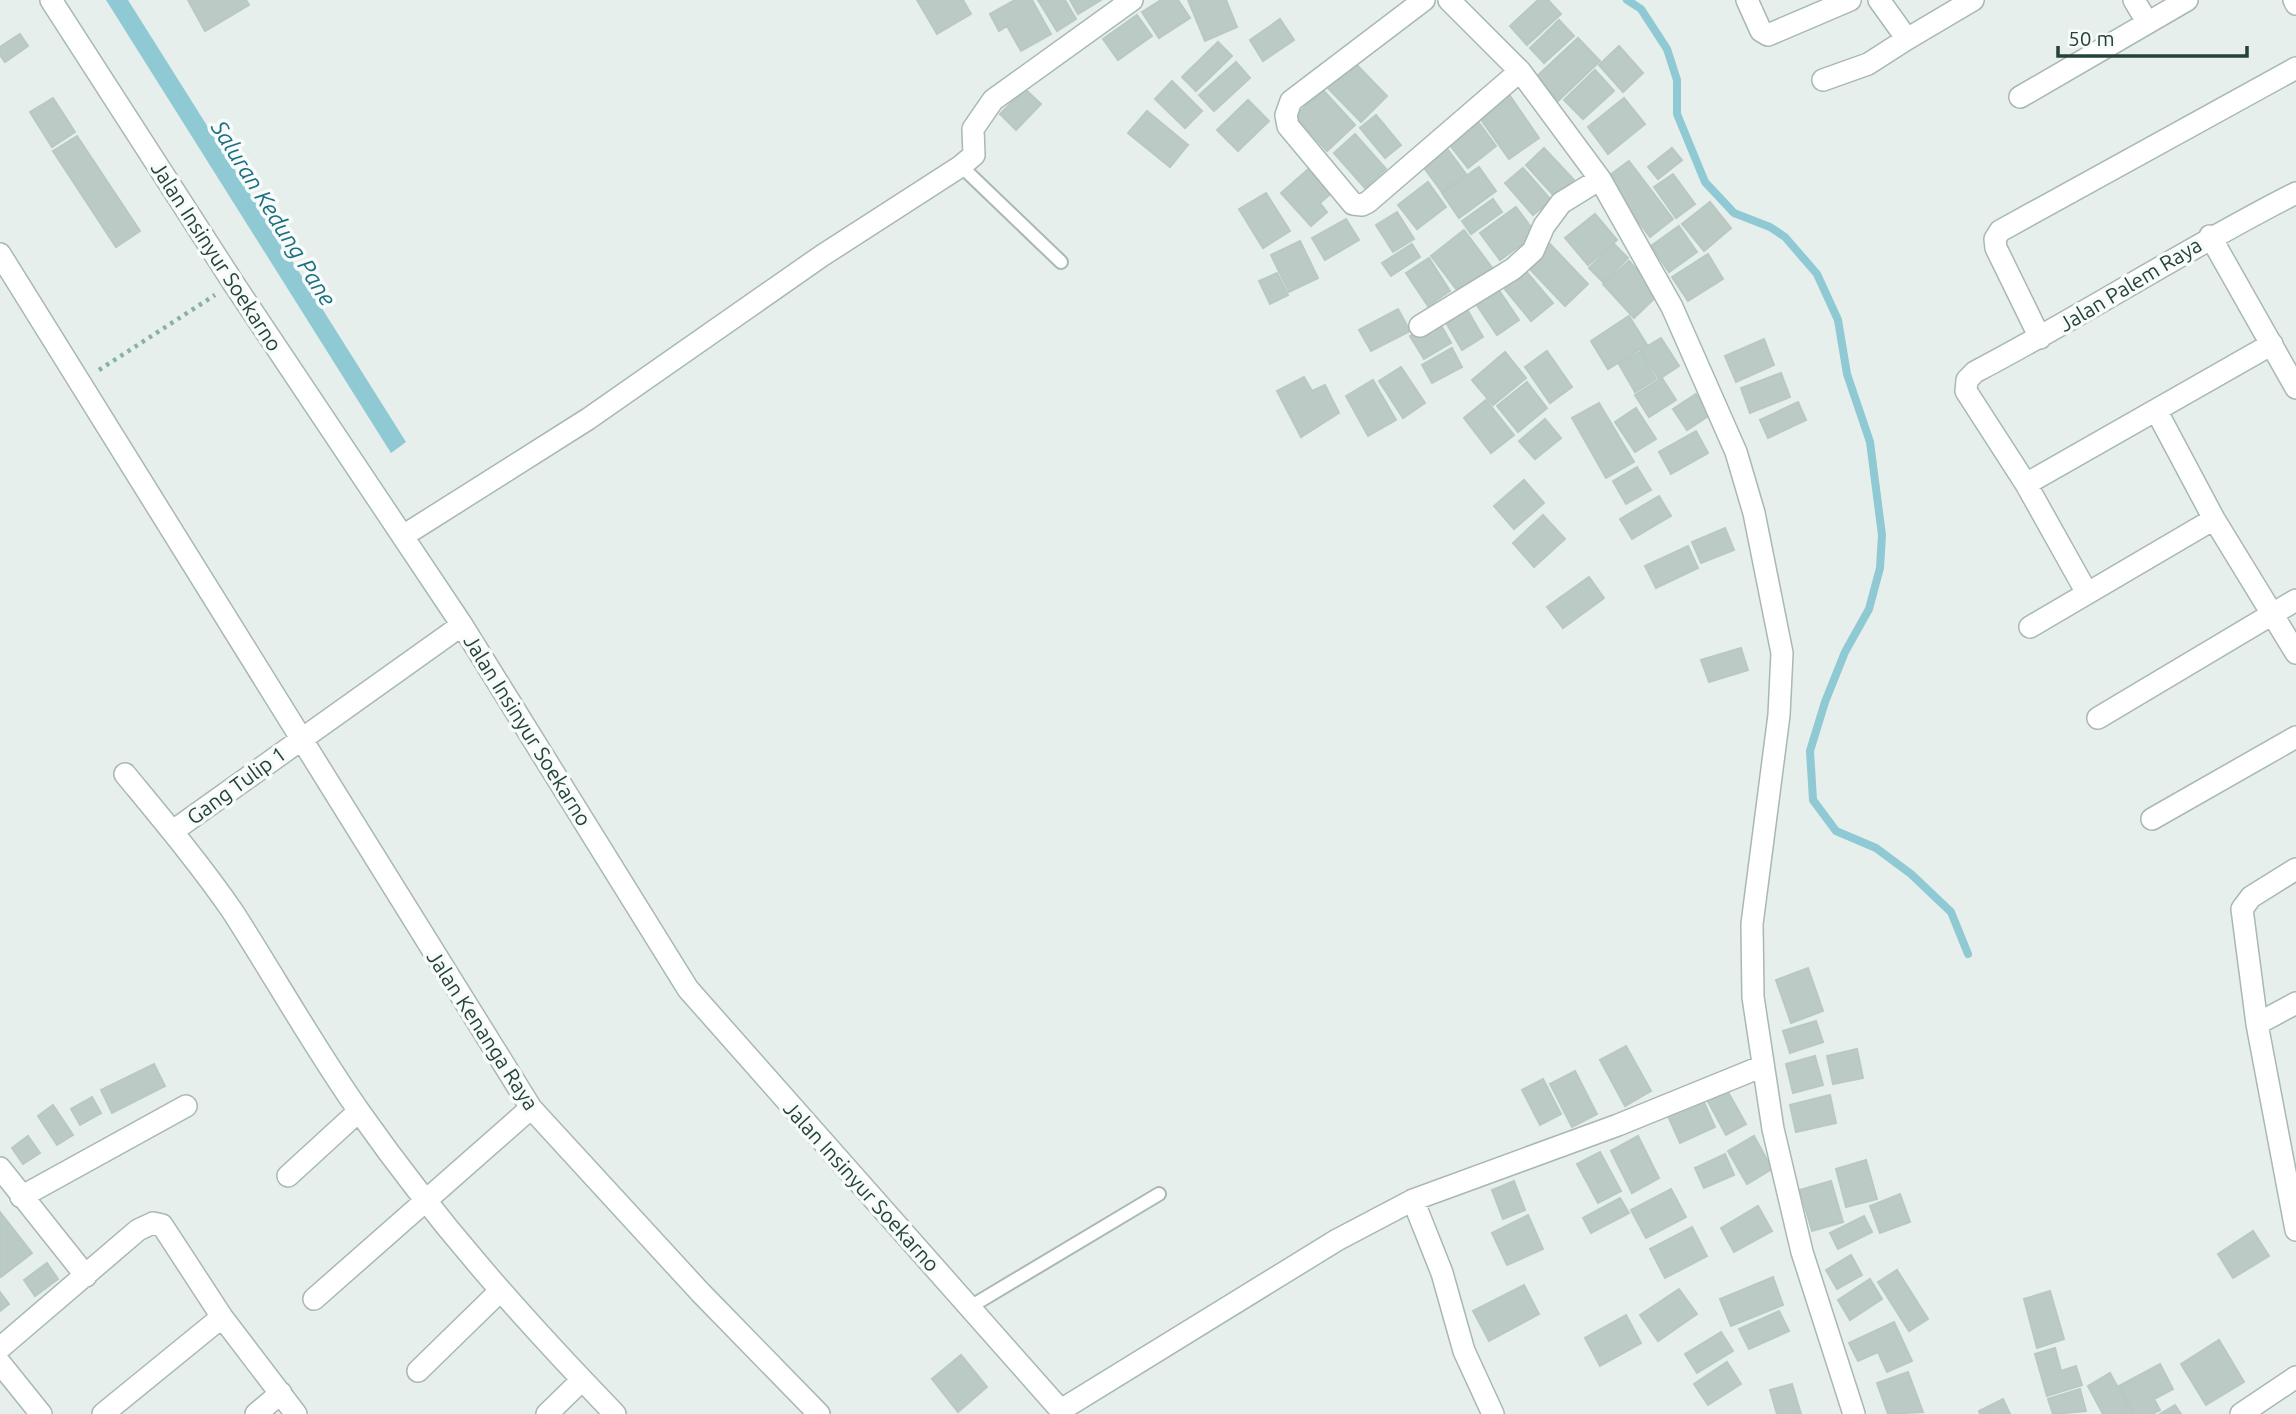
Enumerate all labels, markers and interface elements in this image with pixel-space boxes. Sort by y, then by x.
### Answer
scale bar [2058,14,2247,58]
text: 50 m [2068,26,2115,50]
water label: Saluran Kedung Pane [206,115,341,310]
street label: Jalan Insinyur Soekarno [147,157,287,355]
street label: Jalan Palem Raya [2054,232,2206,336]
street label: Jalan Insinyur Soekarno [459,630,597,830]
street label: Gang Tulip 1 [182,741,290,829]
street label: Jalan Kenanga Raya [422,946,544,1114]
street label: Jalan Insinyur Soekarno [779,1096,945,1276]

